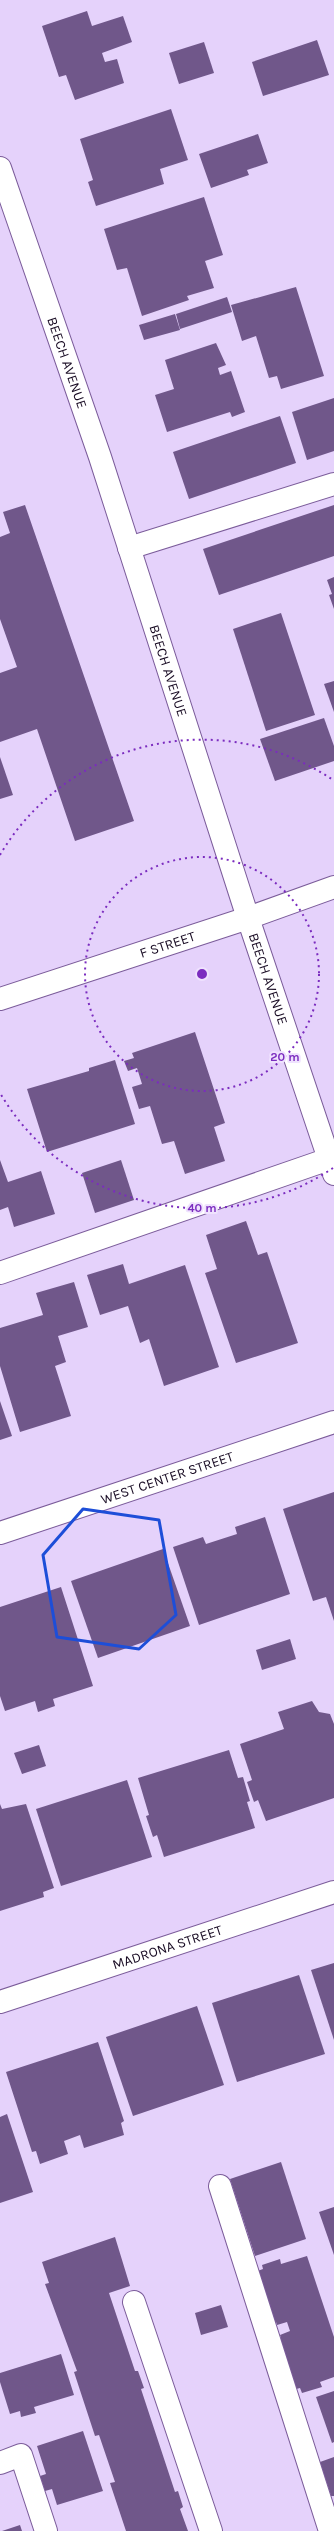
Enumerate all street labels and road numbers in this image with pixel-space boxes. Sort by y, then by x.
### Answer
street label: BEECH AVENUE [43,315,91,411]
street label: BEECH AVENUE [145,622,191,719]
street label: F STREET [137,928,197,962]
street label: BEECH AVENUE [245,931,291,1027]
street label: WEST CENTER STREET [99,1448,236,1508]
street label: MADRONA STREET [110,1921,224,1973]

